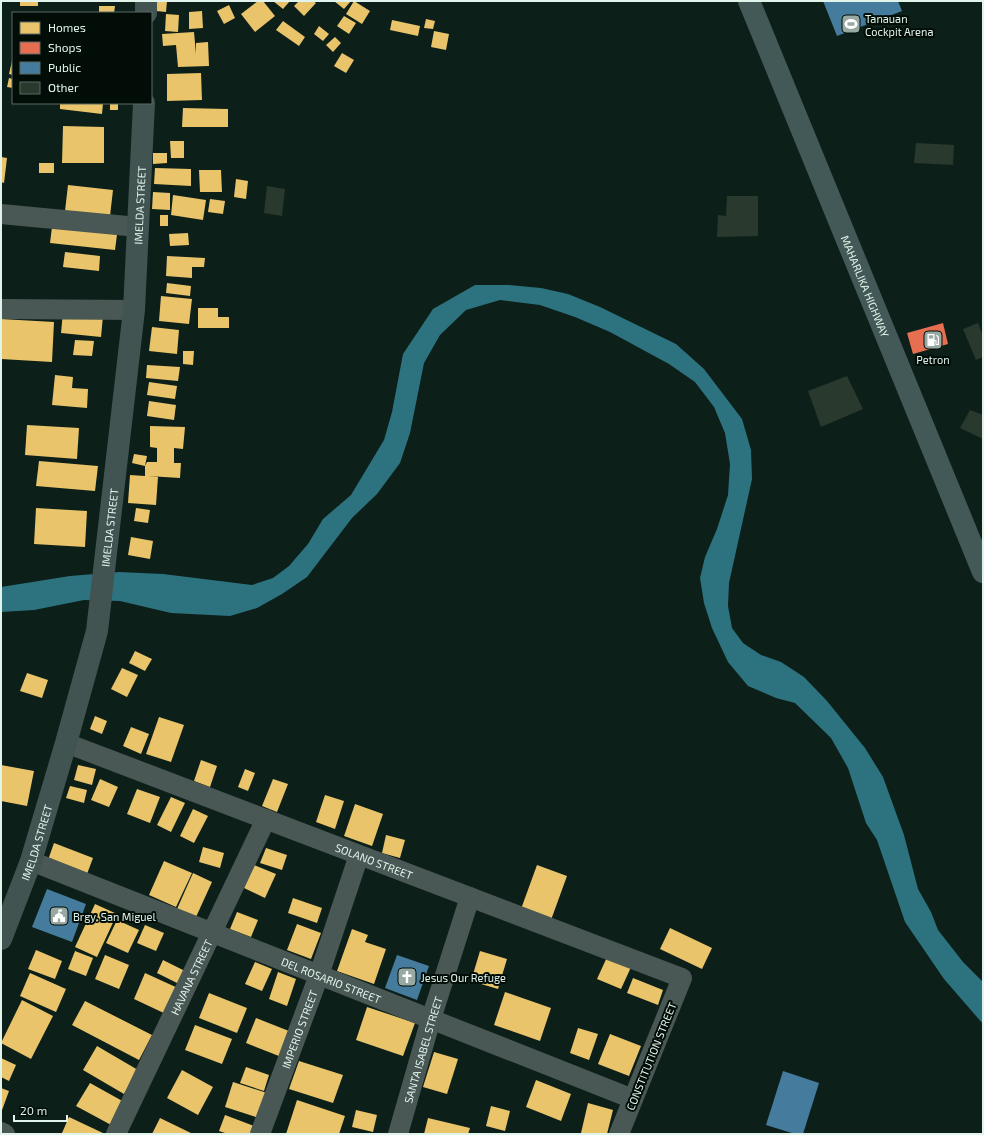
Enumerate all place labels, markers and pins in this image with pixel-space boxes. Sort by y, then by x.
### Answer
place label: Tanauan Cockpit Arena [865,12,933,38]
sports icon: Tanauan Cockpit Arena [840,13,862,35]
fuel station icon: Petron [922,329,944,351]
place label: Petron [916,353,950,366]
public building icon: Brgy. San Miguel [48,905,70,927]
place label: Brgy. San Miguel [73,910,157,923]
church icon: Jesus Our Refuge [396,966,418,988]
place label: Jesus Our Refuge [421,971,506,984]

